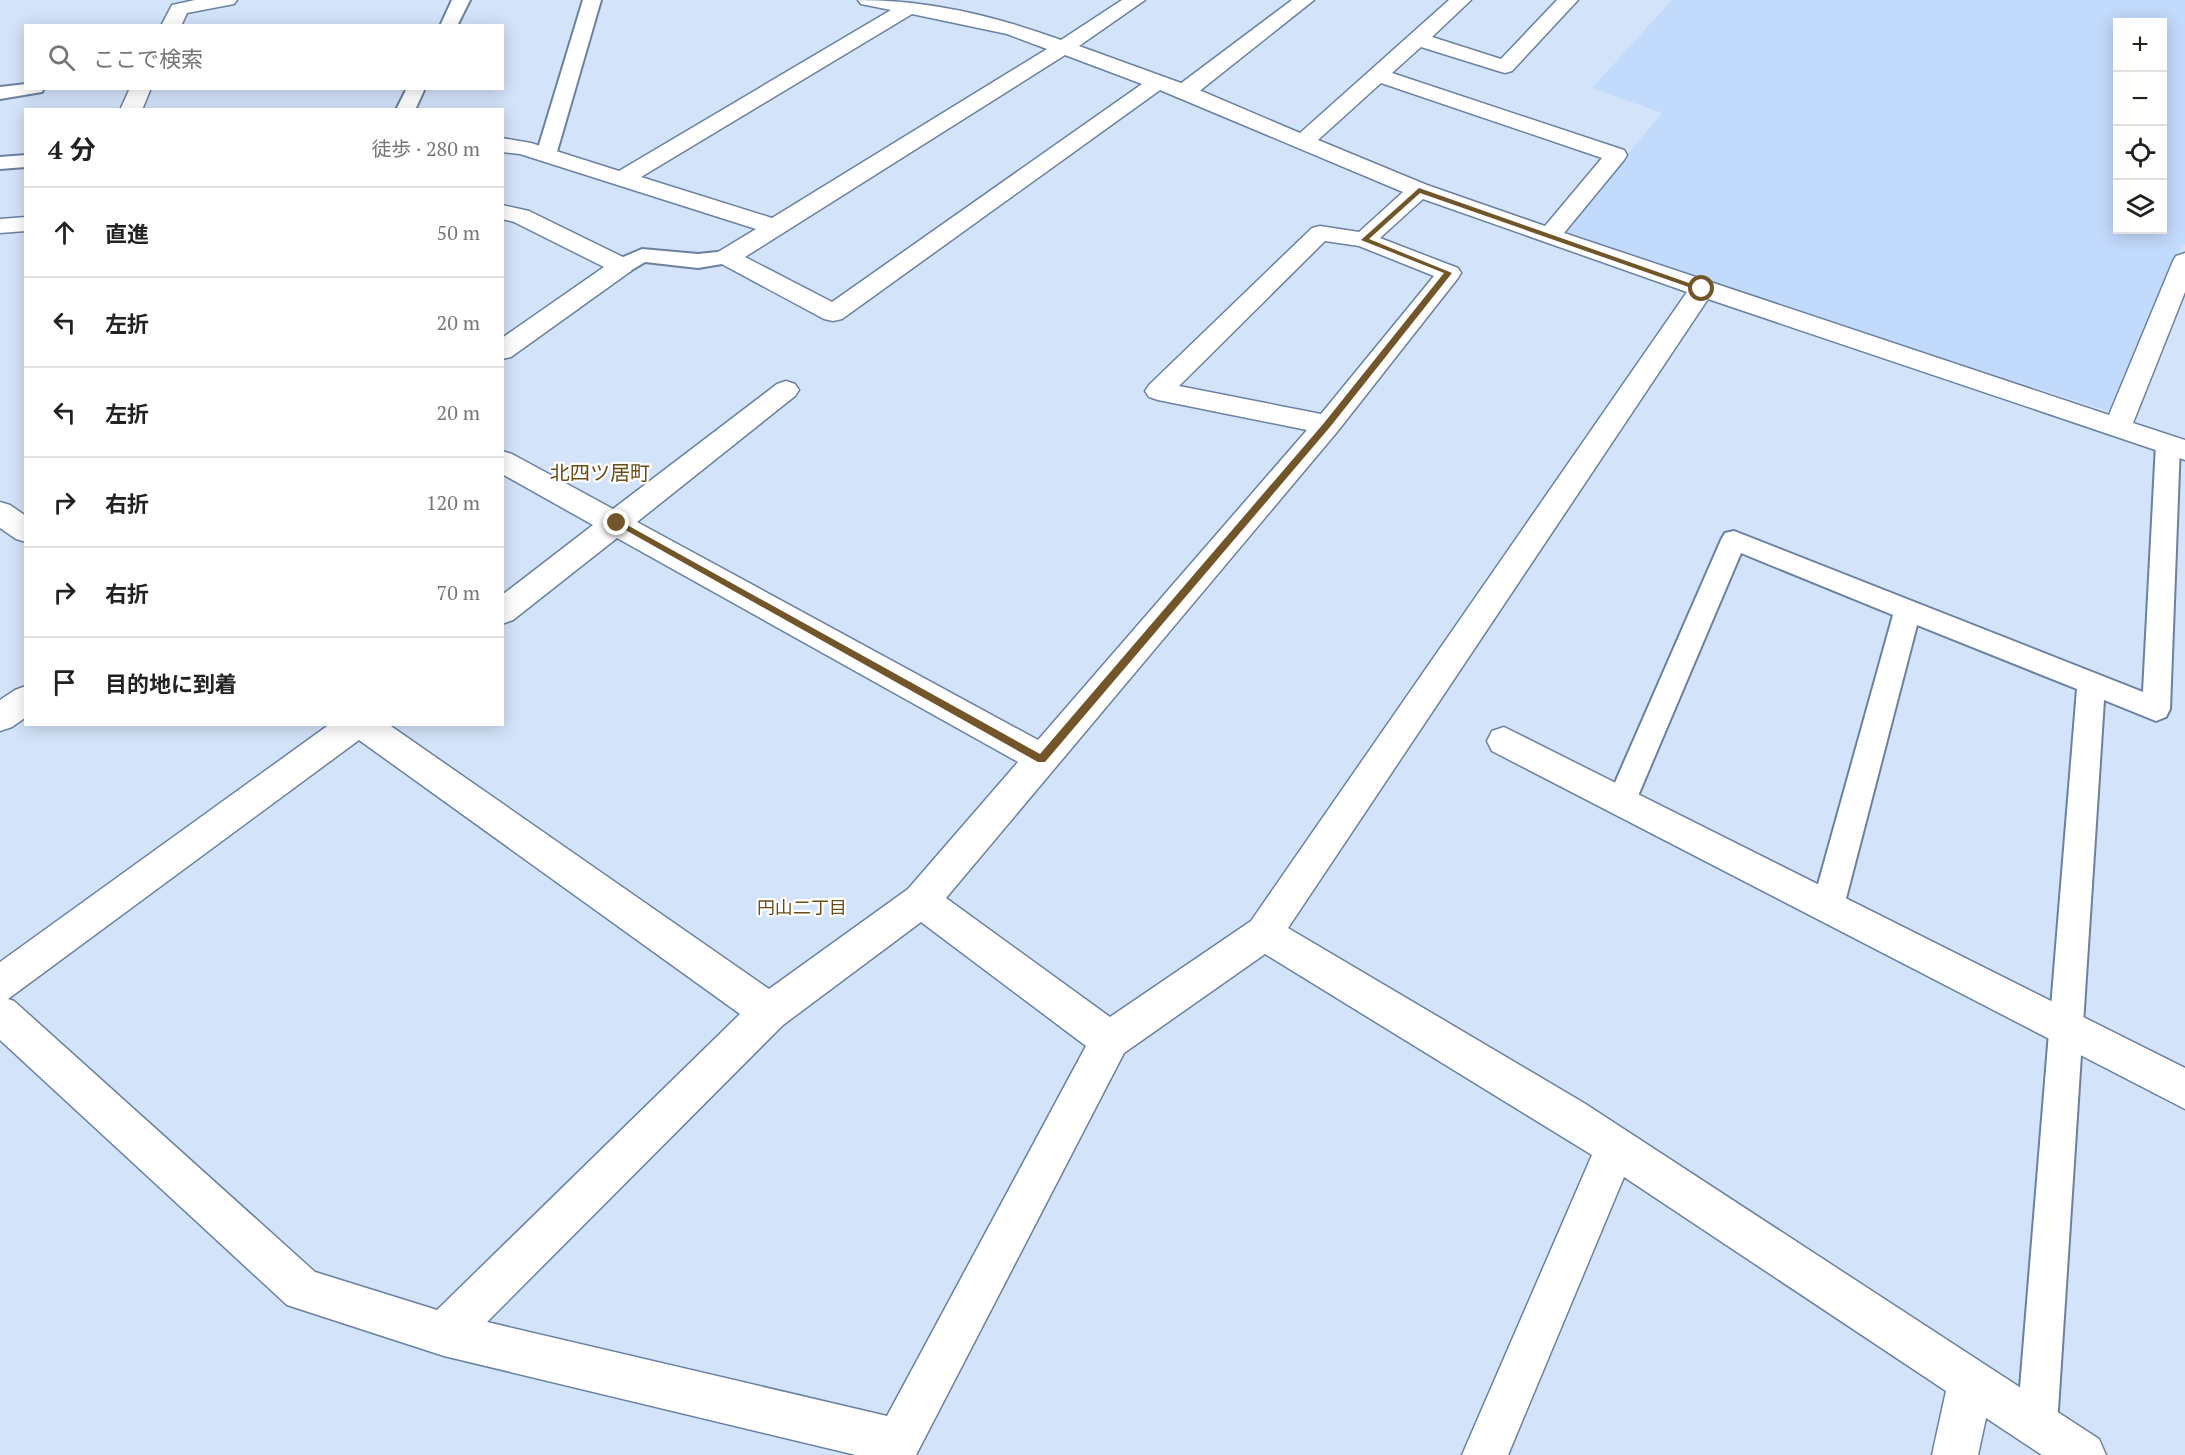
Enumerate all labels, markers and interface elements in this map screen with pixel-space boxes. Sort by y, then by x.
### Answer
map controls [2113,18,2167,234]
button: + [2113,18,2167,72]
search box [24,24,504,90]
icon: search [45,41,78,74]
text: ここで検索 [93,44,203,73]
button: − [2113,72,2167,126]
button: locate [2113,126,2167,180]
text: 4 分 [48,132,96,166]
text: 徒歩 · 280 m [371,135,480,162]
button: layers [2113,180,2167,234]
icon: ahead [48,216,81,249]
text: 直進 [105,219,149,248]
text: 50 m [437,219,480,246]
route start [1688,275,1714,301]
icon: left [48,306,81,339]
text: 左折 [105,309,149,338]
text: 20 m [437,309,480,336]
icon: left [48,396,81,429]
text: 左折 [105,399,149,428]
text: 20 m [437,399,480,426]
district label: 北四ツ居町 [550,459,650,486]
icon: right [48,486,81,519]
text: 右折 [105,489,149,518]
text: 120 m [426,489,480,516]
route end [603,509,629,535]
icon: right [48,576,81,609]
text: 右折 [105,579,149,608]
text: 70 m [437,579,480,606]
icon: arrive [48,666,81,699]
text: 目的地に到着 [105,669,237,698]
district label: 円山二丁目 [757,895,847,919]

